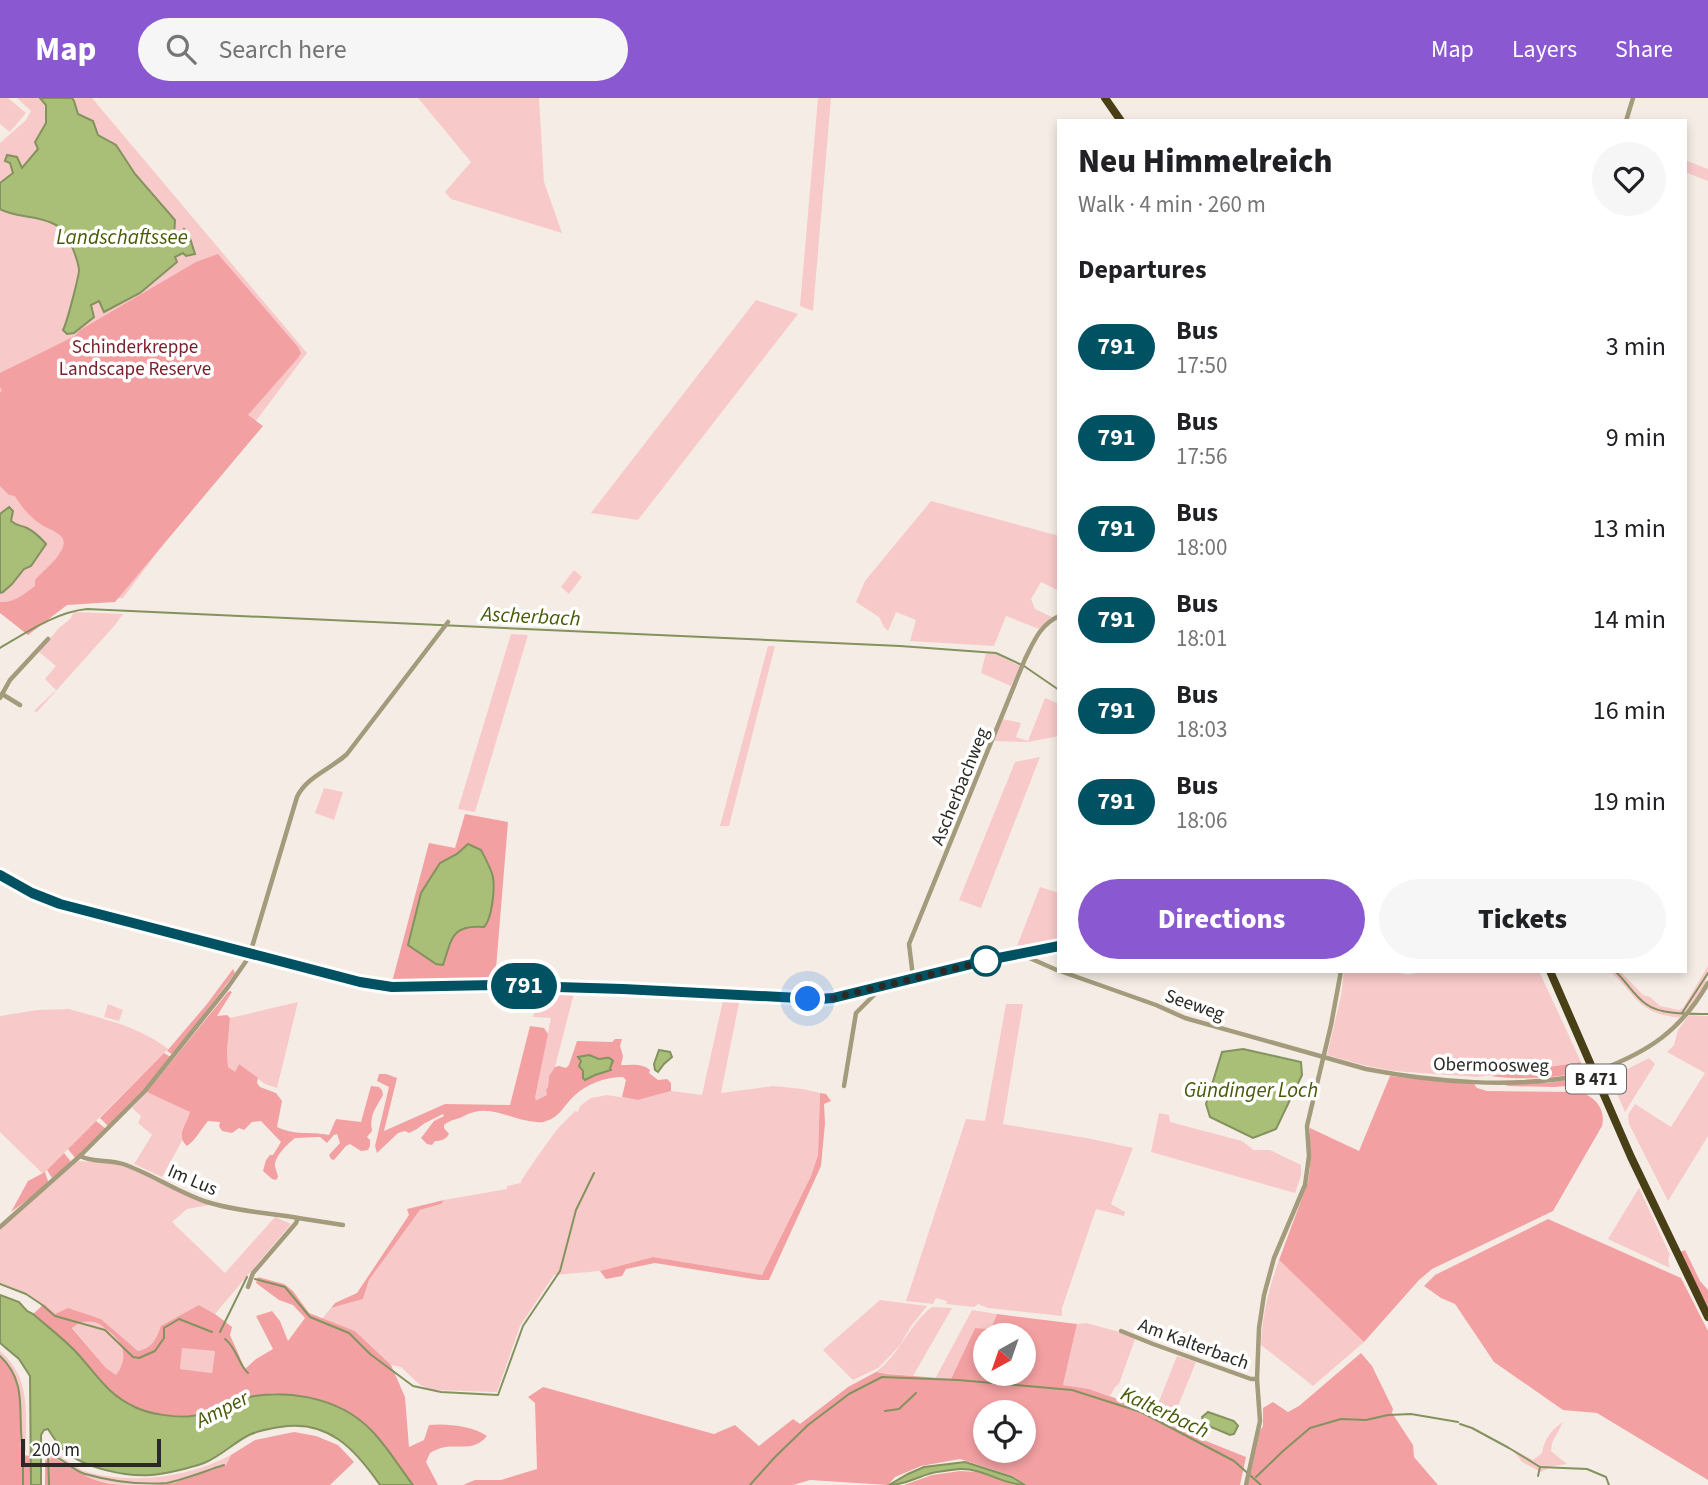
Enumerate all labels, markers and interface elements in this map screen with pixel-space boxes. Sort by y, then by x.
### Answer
search box [138,18,628,81]
text: Map [35,26,96,73]
icon: search [162,30,200,68]
text: Search here [218,31,347,68]
text: Map [1431,32,1474,67]
text: Layers [1512,32,1577,67]
text: Share [1615,32,1673,67]
text: Neu Himmelreich [1078,138,1333,185]
button: heart [1592,142,1666,216]
text: Walk · 4 min · 260 m [1078,188,1266,221]
water label: Landschaftssee [56,222,188,252]
text: Departures [1078,251,1206,288]
text: Bus [1176,312,1218,349]
text: 3 min [1606,328,1666,365]
text: 791 [1097,329,1136,364]
park label: Schinderkreppe Landscape Reserve [59,334,211,383]
text: 17:50 [1176,349,1227,382]
text: Bus [1176,403,1218,440]
text: 9 min [1606,419,1666,456]
text: 791 [1097,420,1136,455]
text: 17:56 [1176,440,1227,473]
text: Bus [1176,494,1218,531]
text: 13 min [1593,510,1666,547]
text: 791 [1097,511,1136,546]
text: 18:00 [1176,531,1227,564]
text: Bus [1176,585,1218,622]
water label: Ascherbach [479,598,581,634]
text: 14 min [1593,601,1666,638]
text: 791 [1097,602,1136,637]
text: 18:01 [1176,622,1227,655]
text: Bus [1176,676,1218,713]
text: 16 min [1593,692,1666,729]
text: 791 [1097,693,1136,728]
text: 18:03 [1176,713,1227,746]
street label: Ascherbachweg [924,723,996,850]
text: Bus [1176,767,1218,804]
text: 19 min [1593,783,1666,820]
text: 791 [1097,784,1136,819]
text: 18:06 [1176,804,1227,837]
button: Directions [1078,879,1365,959]
button: Tickets [1379,879,1666,959]
unlabelled marker [971,946,1001,976]
line badge: 791 [484,963,564,1009]
text: 791 [505,968,543,1003]
your location [790,981,825,1016]
street label: Seeweg [1161,983,1228,1028]
street label: Obermoosweg [1433,1051,1550,1080]
road number: B 471 [1566,1064,1626,1094]
water label: Gündinger Loch [1184,1075,1318,1105]
street label: Im Lus [163,1158,222,1203]
street label: Am Kalterbach [1134,1312,1253,1377]
north arrow [973,1323,1036,1386]
map controls [973,1323,1036,1463]
water label: Kalterbach [1116,1378,1214,1446]
water label: Amper [188,1383,254,1436]
button: locate [973,1400,1036,1463]
scale bar [21,1436,161,1468]
text: 200 m [32,1437,80,1464]

